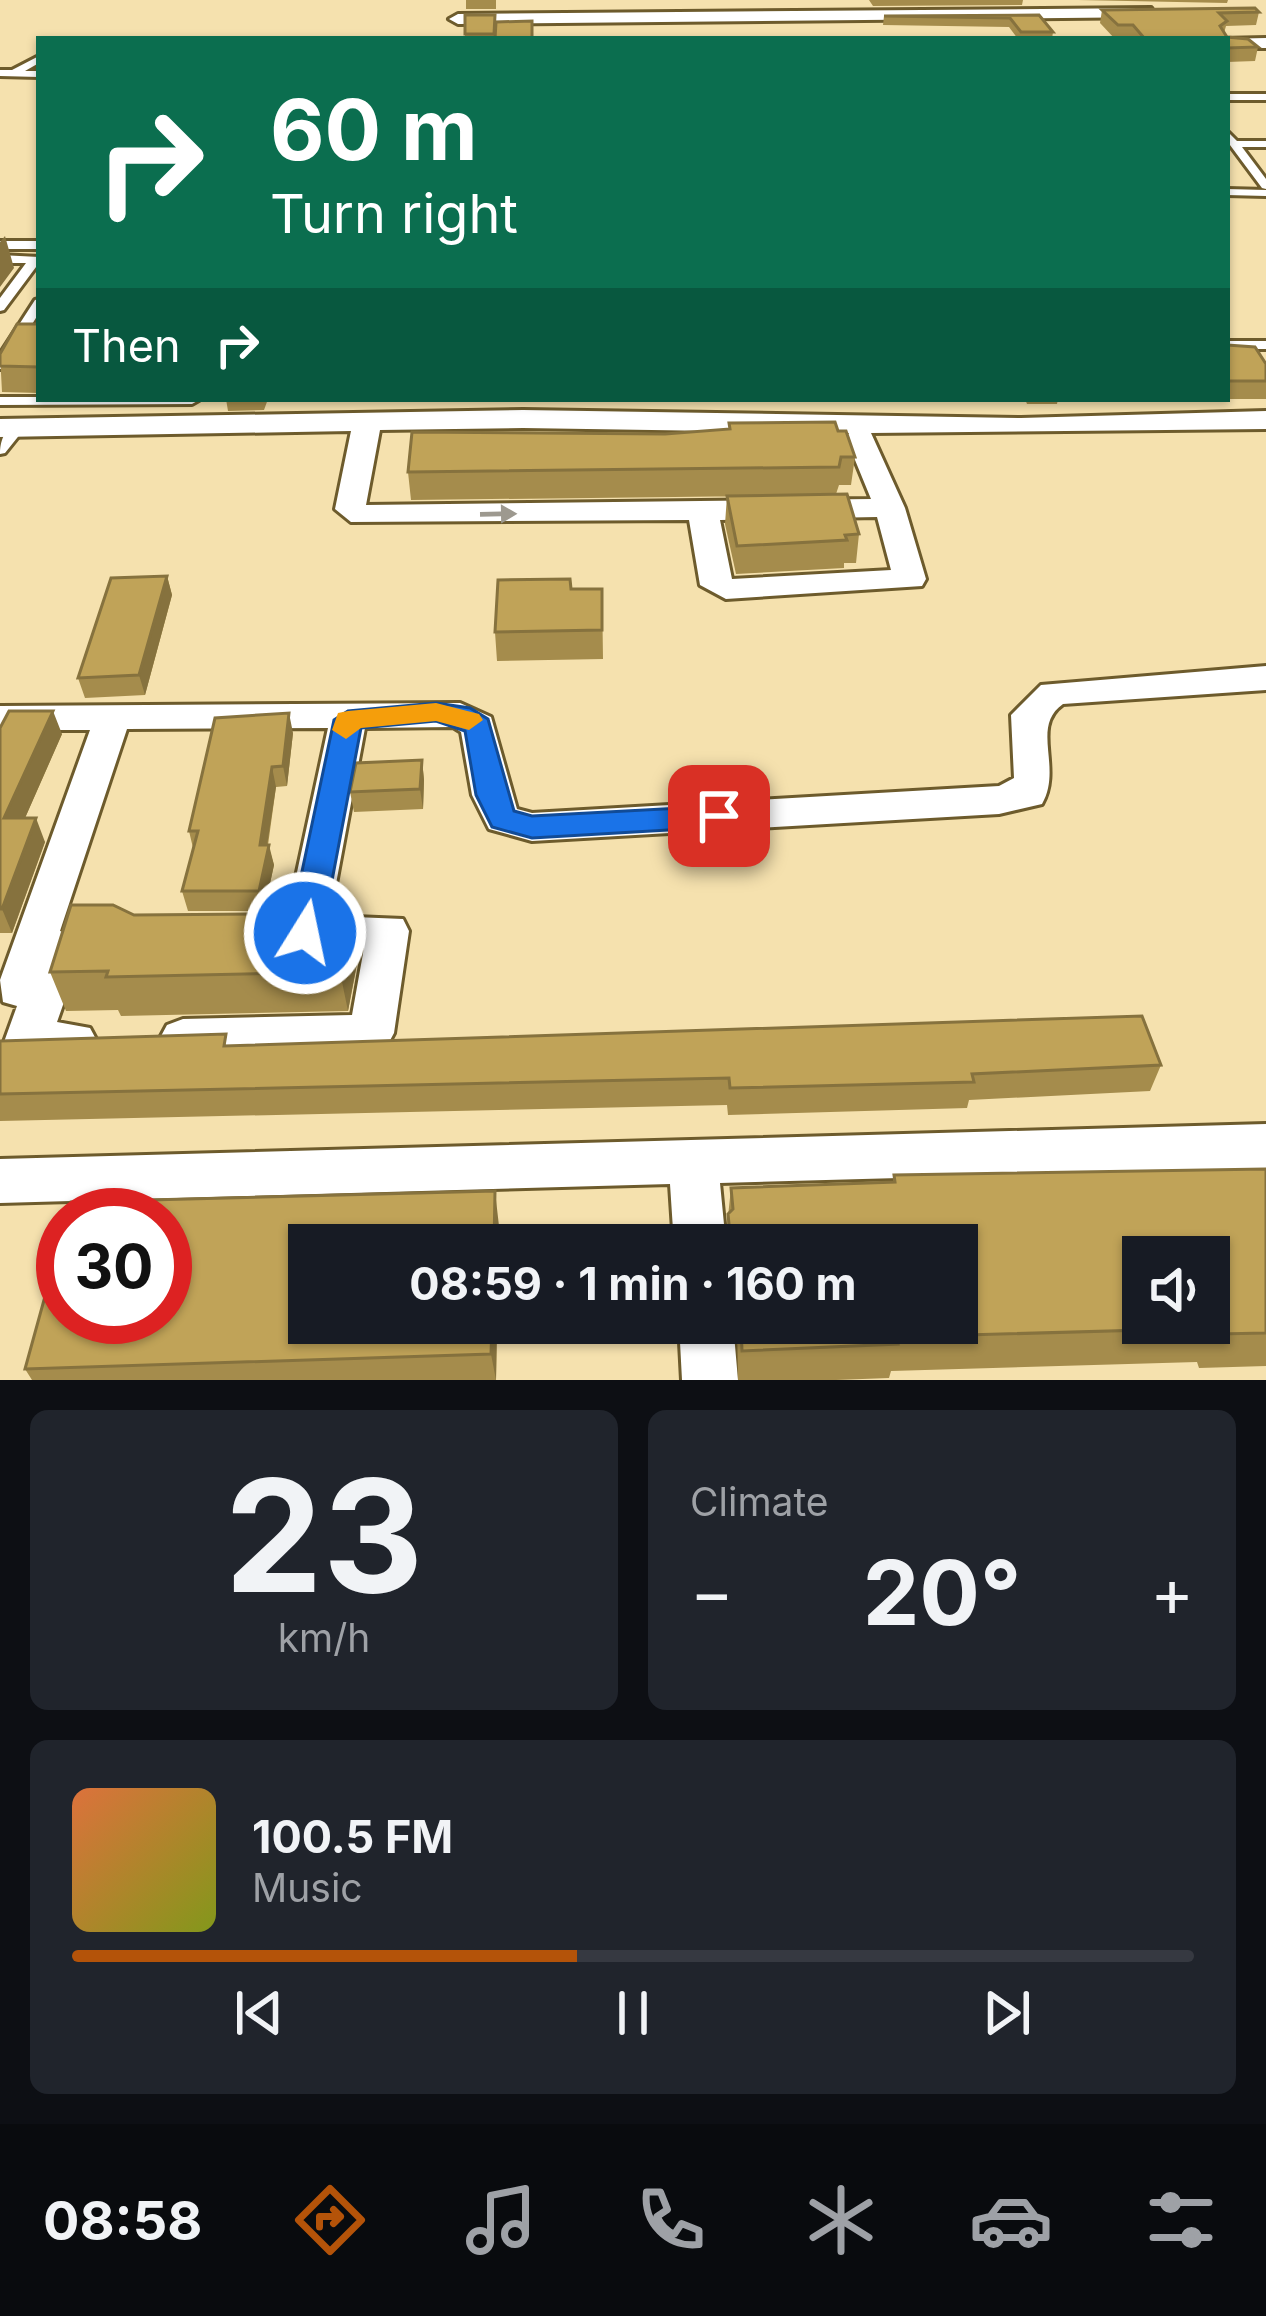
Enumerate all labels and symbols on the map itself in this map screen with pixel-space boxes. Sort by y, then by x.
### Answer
one-way arrow [480,504,518,524]
pin [668,765,770,867]
position arrow [242,870,368,996]
speed limit sign: 30 [36,1188,192,1344]

